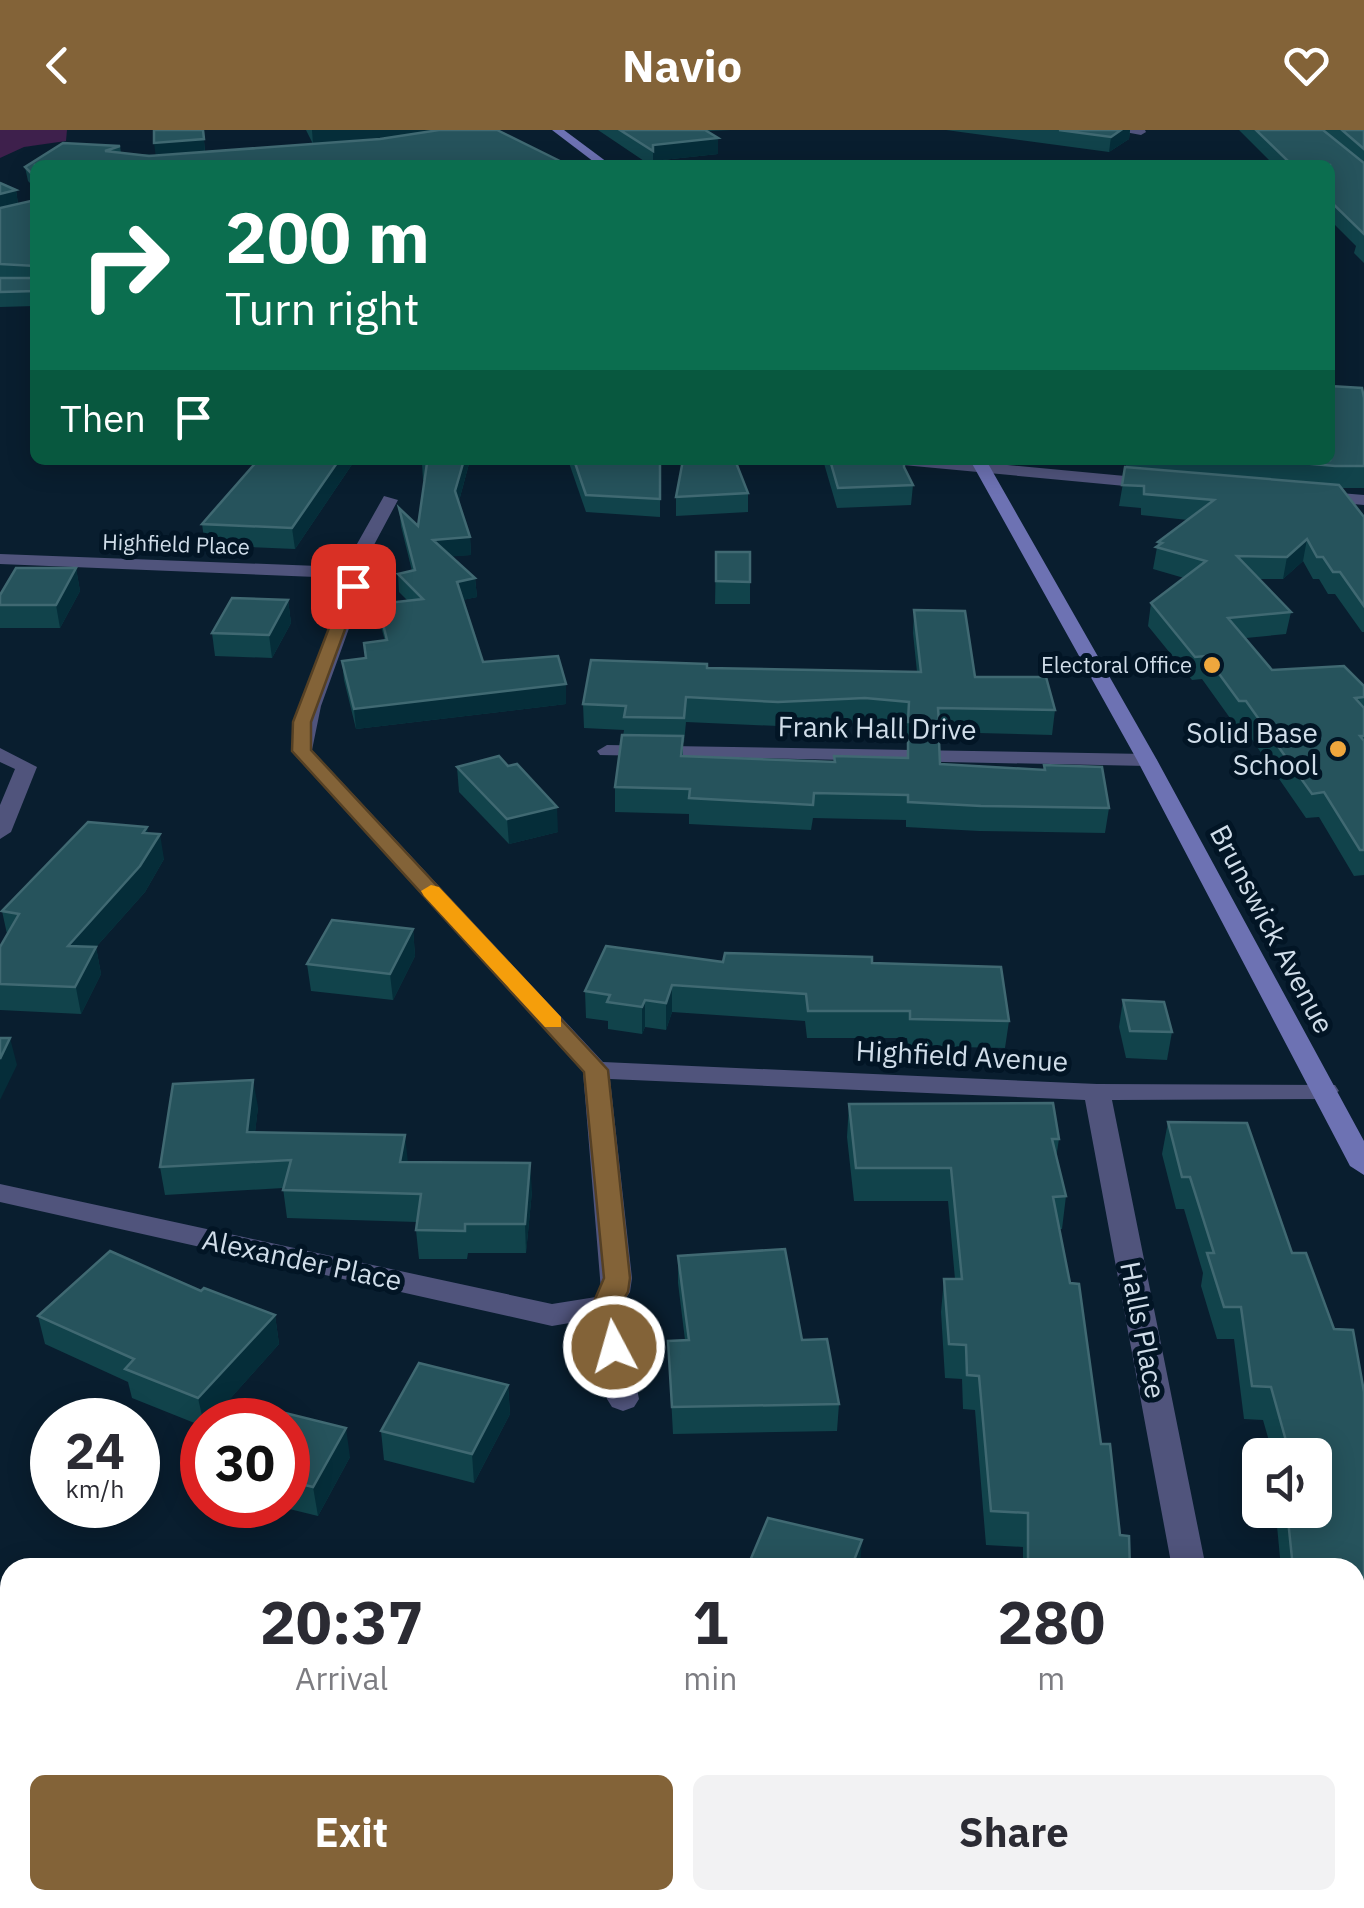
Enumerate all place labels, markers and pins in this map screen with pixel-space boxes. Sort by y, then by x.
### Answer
pin [311,544,396,629]
place label: Electoral Office [1041,650,1192,679]
marker: Electoral Office [1201,654,1223,676]
place label: Solid Base School [1186,714,1318,783]
marker: Solid Base School [1327,738,1349,760]

